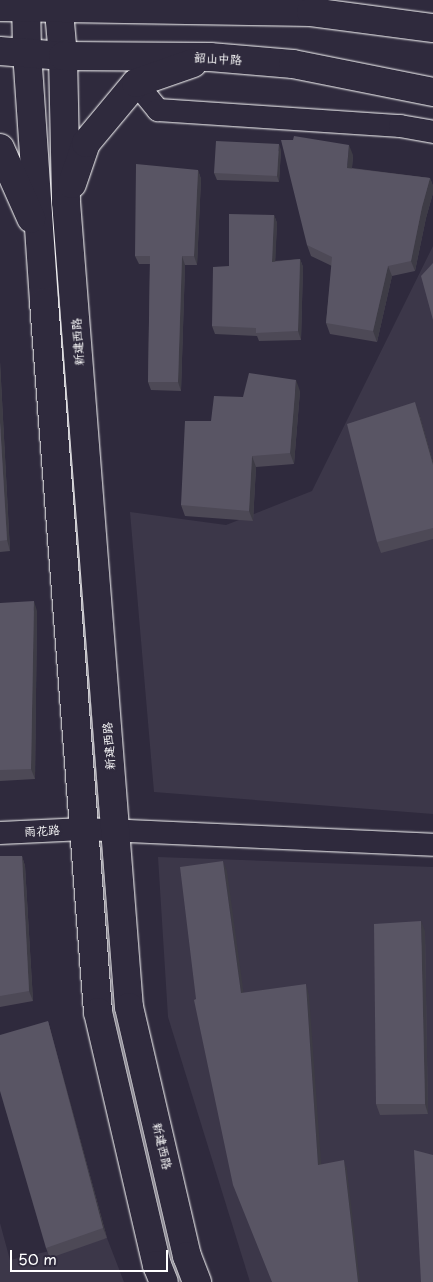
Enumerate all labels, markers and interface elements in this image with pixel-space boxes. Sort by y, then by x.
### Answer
street label: 韶山中路 [194,51,242,67]
street label: 新建西路 [69,318,87,366]
street label: 新建西路 [100,722,118,770]
street label: 雨花路 [24,823,60,839]
street label: 新建西路 [150,1121,174,1171]
scale bar [12,1240,170,1272]
text: 50 m [18,1247,57,1270]

